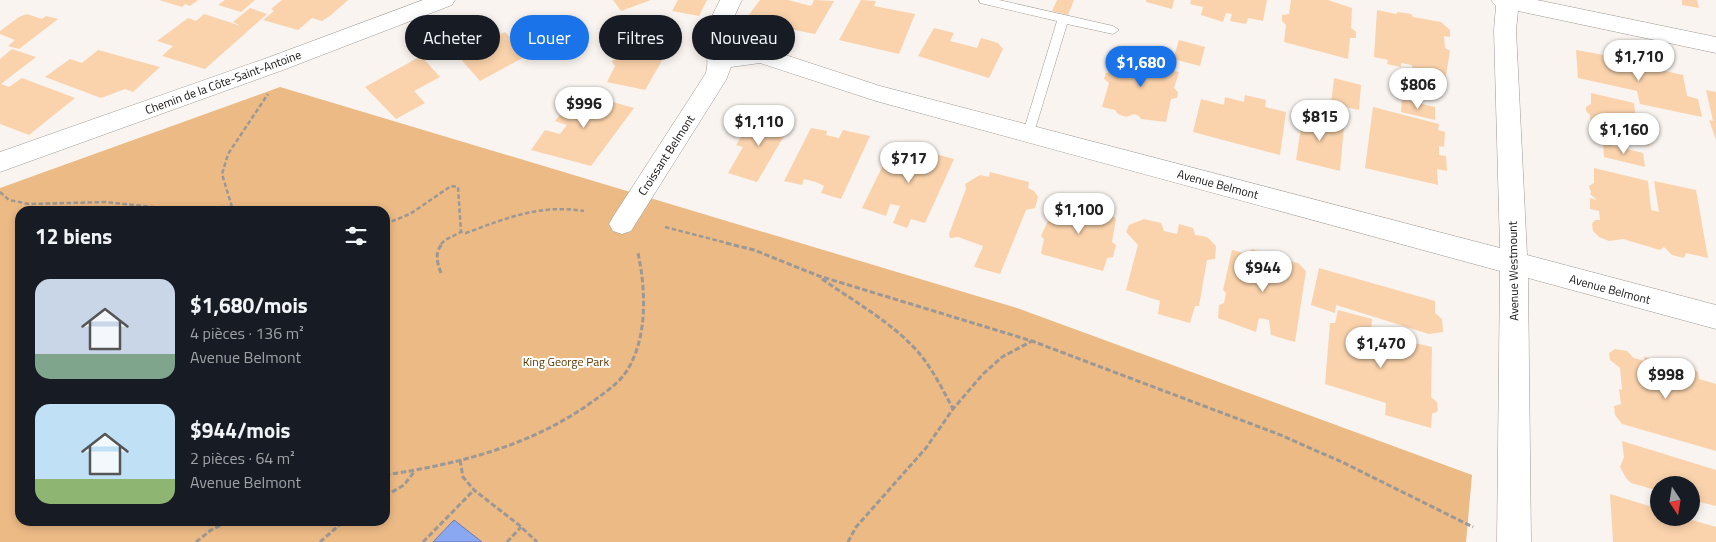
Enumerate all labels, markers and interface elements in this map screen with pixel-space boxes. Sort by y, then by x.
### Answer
chip: Acheter [405,15,500,60]
chip: Louer [510,15,589,60]
chip: Filtres [599,15,682,60]
chip: Nouveau [692,15,795,60]
pin: $1,710 [1598,39,1680,82]
text: $1,710 [1614,44,1664,68]
street label: Chemin de la Côte-Saint-Antoine [142,45,304,119]
pin: $1,680 [1100,46,1182,88]
text: $1,680 [1116,50,1166,74]
pin: $806 [1388,68,1448,110]
text: $806 [1400,72,1436,96]
pin: $996 [554,86,614,129]
text: $996 [566,91,602,115]
pin: $815 [1290,100,1350,142]
pin: $1,110 [718,104,800,147]
text: $815 [1302,104,1338,128]
text: $1,110 [734,109,784,133]
street label: Croissant Belmont [633,110,700,199]
pin: $1,160 [1583,112,1665,155]
text: $1,160 [1599,117,1649,141]
pin: $717 [879,142,939,184]
text: $717 [891,146,927,170]
street label: Avenue Belmont [1175,164,1261,204]
pin: $1,100 [1038,192,1120,235]
text: $1,100 [1054,197,1104,221]
text: 12 biens [35,220,112,252]
street label: Avenue Westmount [1503,220,1523,321]
icon: filters [342,222,370,250]
pin: $944 [1233,250,1293,293]
text: $944 [1245,255,1281,279]
street label: Avenue Belmont [1567,269,1653,309]
text: $1,680/mois [190,289,308,321]
icon: home [75,299,135,359]
text: 4 pièces · 136 m² [190,321,304,345]
pin: $1,470 [1340,326,1422,369]
text: $1,470 [1356,331,1406,355]
text: Avenue Belmont [190,345,301,369]
park label: King George Park [523,352,609,371]
pin: $998 [1636,358,1696,400]
text: $998 [1648,362,1684,386]
text: $944/mois [190,414,291,446]
icon: home [75,424,135,484]
text: 2 pièces · 64 m² [190,446,295,470]
text: Avenue Belmont [190,470,301,494]
north arrow [1650,476,1700,526]
map controls [1650,476,1700,526]

